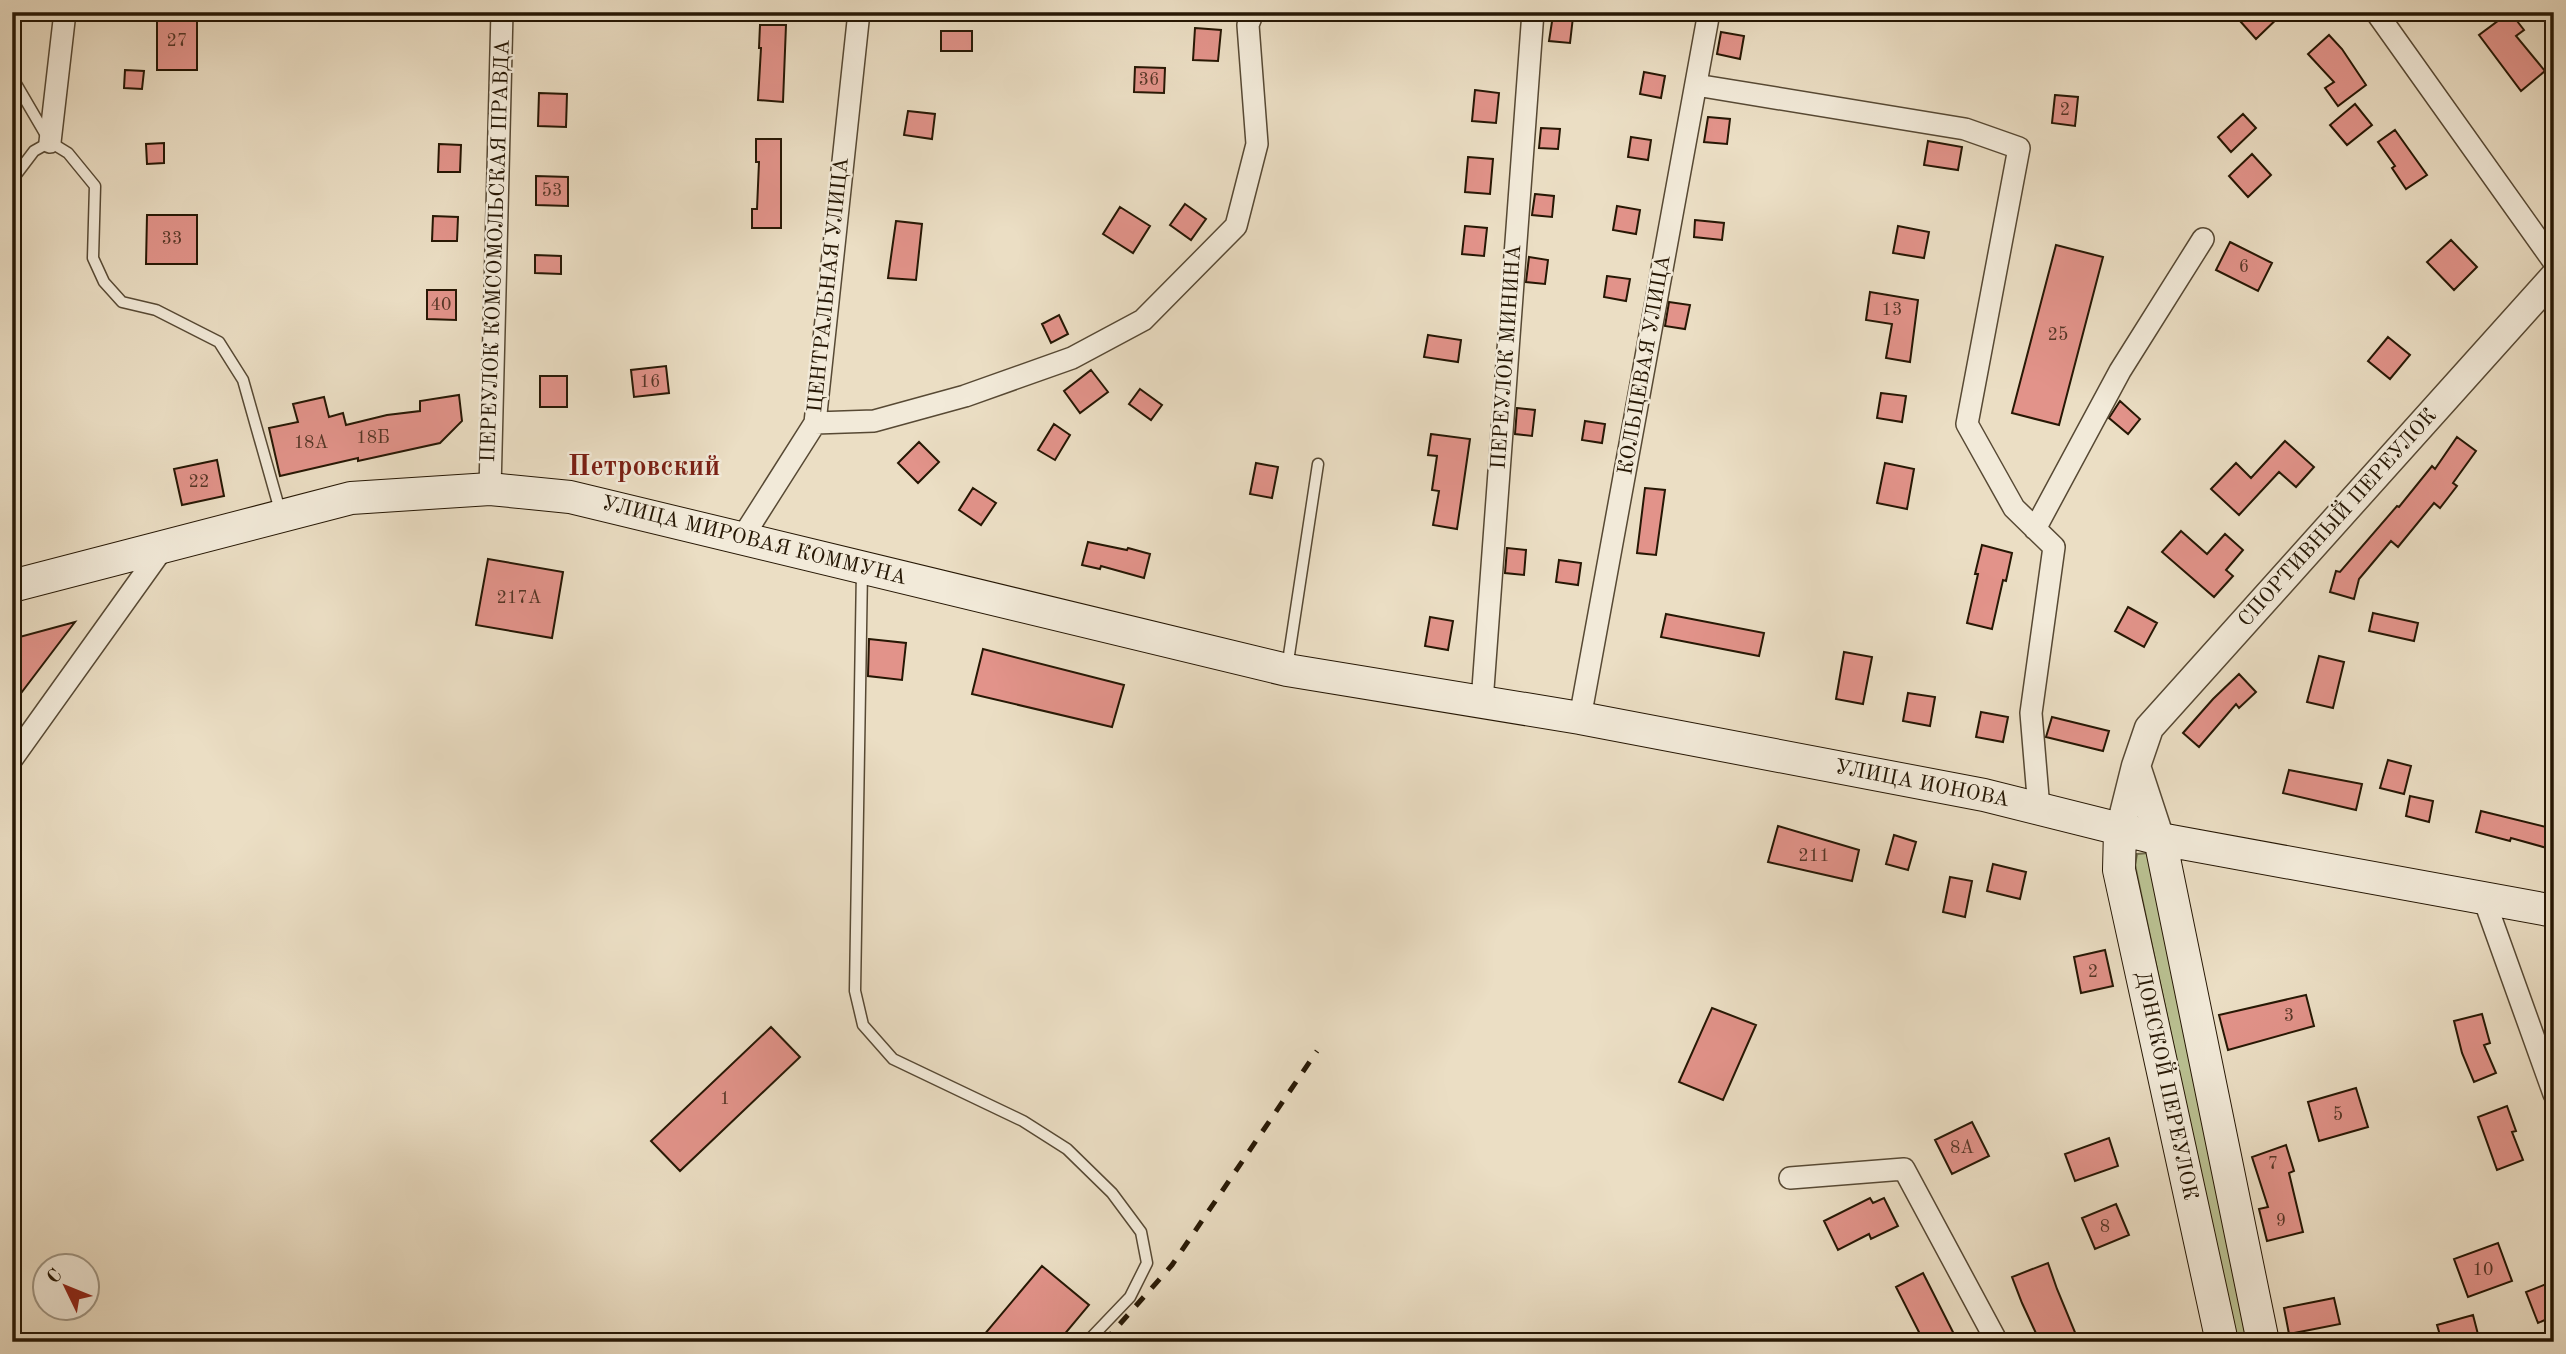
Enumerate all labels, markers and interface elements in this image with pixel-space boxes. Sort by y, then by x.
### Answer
house number: 27 [167,32,187,50]
street label: ПЕРЕУЛОК КОМСОМОЛЬСКАЯ ПРАВДА [478,39,514,463]
house number: 36 [1139,71,1159,89]
house number: 2 [2060,101,2070,119]
street label: ЦЕНТРАЛЬНАЯ УЛИЦА [805,156,853,414]
house number: 53 [542,182,562,200]
house number: 33 [162,230,182,248]
street label: ПЕРЕУЛОК МИНИНА [1489,244,1525,470]
street label: КОЛЬЦЕВАЯ УЛИЦА [1615,253,1675,477]
house number: 6 [2239,258,2249,276]
house number: 40 [431,296,451,314]
house number: 13 [1882,301,1902,319]
house number: 25 [2048,326,2068,344]
house number: 16 [640,373,660,391]
street label: СПОРТИВНЫЙ ПЕРЕУЛОК [2231,402,2441,631]
house number: 18Б [356,429,390,447]
house number: 18А [294,434,329,452]
district label: Петровский [568,454,720,482]
house number: 22 [189,473,209,491]
street label: УЛИЦА МИРОВАЯ КОММУНА [599,493,909,589]
house number: 217А [496,589,542,607]
street label: УЛИЦА ИОНОВА [1833,757,2011,811]
house number: 211 [1798,847,1830,865]
house number: 2 [2088,963,2098,981]
street label: ДОНСКОЙ ПЕРЕУЛОК [2131,969,2205,1202]
house number: 3 [2284,1007,2294,1025]
house number: 1 [720,1090,730,1108]
house number: 5 [2333,1106,2343,1124]
house number: 8А [1950,1139,1974,1157]
house number: 7 [2268,1155,2278,1173]
house number: 9 [2276,1212,2286,1230]
house number: 8 [2100,1218,2110,1236]
north arrow [32,1252,102,1322]
house number: 10 [2473,1261,2493,1279]
text: С [44,1266,67,1288]

